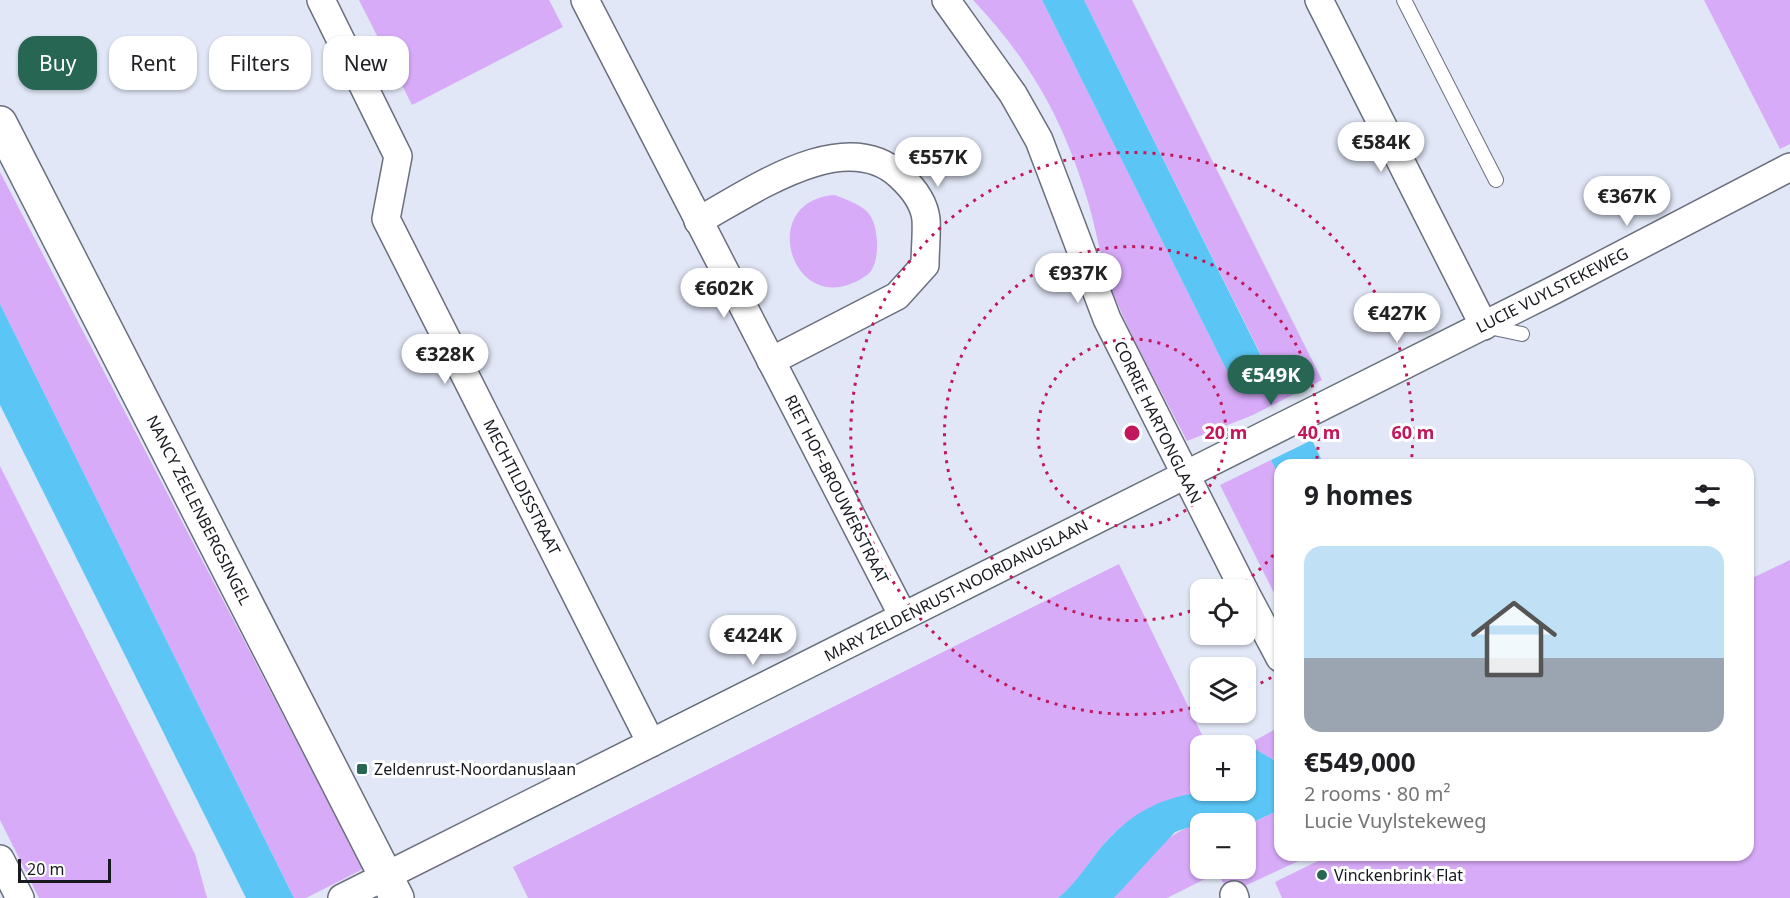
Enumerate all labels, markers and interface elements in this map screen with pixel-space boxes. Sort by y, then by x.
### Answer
chip: Buy [18,36,97,90]
chip: Rent [109,36,197,90]
chip: Filters [209,36,311,90]
chip: New [323,36,409,90]
pin: €584K [1339,122,1423,173]
text: €584K [1351,128,1411,155]
pin: €557K [896,137,980,188]
text: €557K [908,143,968,170]
pin: €367K [1585,176,1669,227]
text: €367K [1597,182,1657,209]
street label: LUCIE VUYLSTEKEWEG [1472,242,1632,338]
pin: €937K [1036,253,1120,304]
text: €937K [1048,259,1108,286]
pin: €602K [682,268,766,319]
text: €602K [694,274,754,301]
pin: €427K [1355,293,1439,344]
text: €427K [1367,299,1427,326]
pin: €328K [403,334,487,385]
street label: CORRIE HARTONGLAAN [1109,337,1207,507]
text: €328K [415,340,475,367]
pin: €549K [1229,355,1313,406]
text: €549K [1241,361,1301,388]
street label: RIET HOF-BROUWERSTRAAT [780,391,894,587]
street label: NANCY ZEELENBERGSINGEL [141,411,257,609]
street label: MECHTILDISSTRAAT [478,415,566,559]
text: 20 m [1205,420,1247,444]
text: 40 m [1298,420,1340,444]
text: 60 m [1392,420,1434,444]
centre of rings [1122,423,1142,443]
text: 9 homes [1304,477,1413,513]
icon: filters [1691,479,1724,512]
street label: MARY ZELDENRUST-NOORDANUSLAAN [820,514,1092,666]
map controls [1190,579,1256,879]
button: locate [1190,579,1256,645]
icon: home [1460,585,1568,693]
pin: €424K [711,615,795,666]
text: €424K [723,621,783,648]
button: layers [1190,657,1256,723]
button: + [1190,735,1256,801]
text: €549,000 [1304,744,1416,780]
place label: Zeldenrust-Noordanuslaan [374,758,576,780]
marker: Zeldenrust-Noordanuslaan [355,762,369,776]
text: 2 rooms · 80 m² [1304,780,1451,807]
text: Lucie Vuylstekeweg [1304,807,1487,834]
button: − [1190,813,1256,879]
scale bar [18,856,111,884]
text: 20 m [27,858,64,880]
place label: Vinckenbrink Flat [1334,864,1463,886]
marker: Vinckenbrink Flat [1315,868,1329,882]

